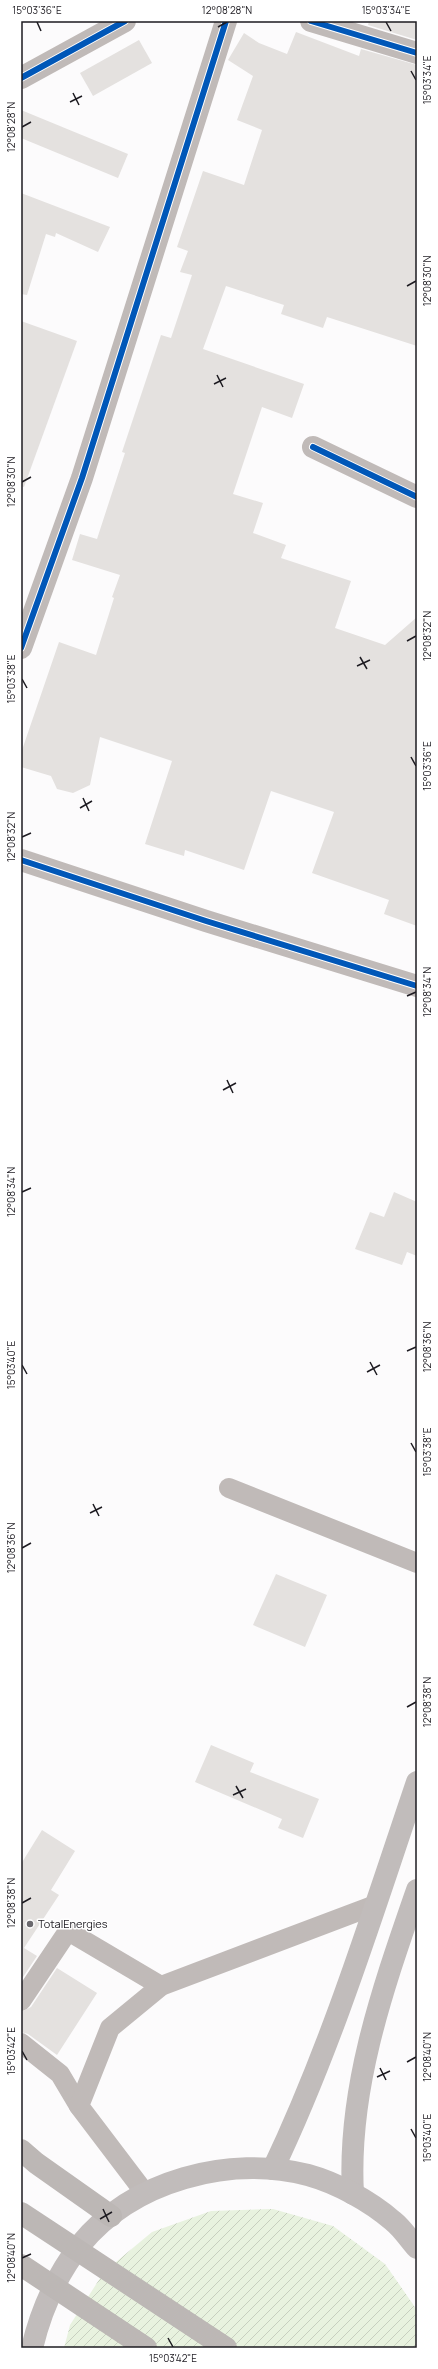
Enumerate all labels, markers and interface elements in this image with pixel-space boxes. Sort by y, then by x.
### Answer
text: 15°03'36"E [12,3,62,17]
text: 12°08'28"N [202,3,252,17]
text: 15°03'34"E [362,3,411,17]
text: 15°03'34"E [420,55,434,104]
text: 12°08'28"N [4,102,18,152]
text: 12°08'30"N [420,256,434,306]
text: 12°08'30"N [4,457,18,507]
text: 12°08'32"N [420,611,434,661]
text: 15°03'38"E [4,654,18,703]
text: 15°03'36"E [420,741,434,791]
text: 12°08'32"N [4,812,18,862]
text: 12°08'34"N [420,967,434,1017]
text: 12°08'34"N [4,1167,18,1217]
text: 12°08'36"N [420,1322,434,1372]
text: 15°03'40"E [4,1341,18,1389]
text: 15°03'38"E [420,1427,434,1476]
text: 12°08'36"N [4,1523,18,1573]
text: 12°08'38"N [420,1677,434,1727]
text: 12°08'38"N [4,1878,18,1928]
place label: TotalEnergies [38,1916,108,1931]
marker: TotalEnergies [25,1919,35,1929]
text: 15°03'42"E [4,2027,18,2075]
text: 12°08'40"N [420,2032,434,2082]
text: 15°03'40"E [420,2114,434,2162]
text: 12°08'40"N [4,2233,18,2283]
text: 15°03'42"E [149,2351,197,2365]

